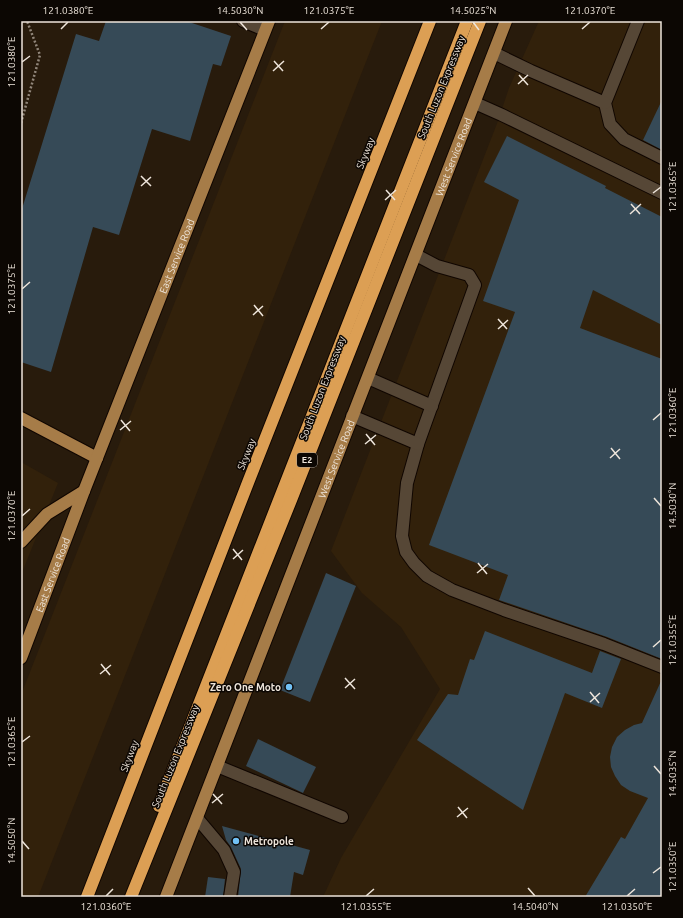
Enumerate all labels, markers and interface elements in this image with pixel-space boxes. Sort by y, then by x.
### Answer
text: 121.0380°E [43,5,94,16]
text: 14.5030°N [217,5,263,16]
text: 121.0375°E [304,5,355,16]
text: 14.5025°N [450,5,496,16]
text: 121.0370°E [565,5,616,16]
street label: South Luzon Expressway [416,34,467,140]
text: 121.0380°E [6,36,17,87]
street label: West Service Road [434,116,474,198]
street label: Skyway [354,136,377,171]
text: 121.0365°E [667,161,678,212]
street label: East Service Road [157,217,197,295]
text: 121.0375°E [6,263,17,314]
street label: South Luzon Expressway [298,335,347,442]
text: 121.0360°E [667,387,678,438]
street label: West Service Road [316,418,357,500]
street label: Skyway [235,437,258,472]
road number: E2 [297,453,317,467]
text: 14.5030°N [667,483,678,529]
text: 121.0370°E [6,490,17,541]
street label: East Service Road [34,536,72,614]
text: 121.0355°E [667,614,678,665]
place label: Zero One Moto [210,682,281,693]
marker: Zero One Moto [284,682,294,692]
street label: South Luzon Expressway [150,703,201,809]
text: 121.0365°E [6,716,17,767]
street label: Skyway [118,739,141,774]
text: 14.5035°N [667,751,678,797]
text: 14.5050°N [6,818,17,864]
marker: Metropole [231,836,241,846]
place label: Metropole [244,836,294,847]
text: 121.0350°E [667,841,678,892]
text: 121.0360°E [81,901,132,912]
text: 121.0355°E [341,901,392,912]
text: 14.5040°N [512,901,558,912]
text: 121.0350°E [602,901,653,912]

